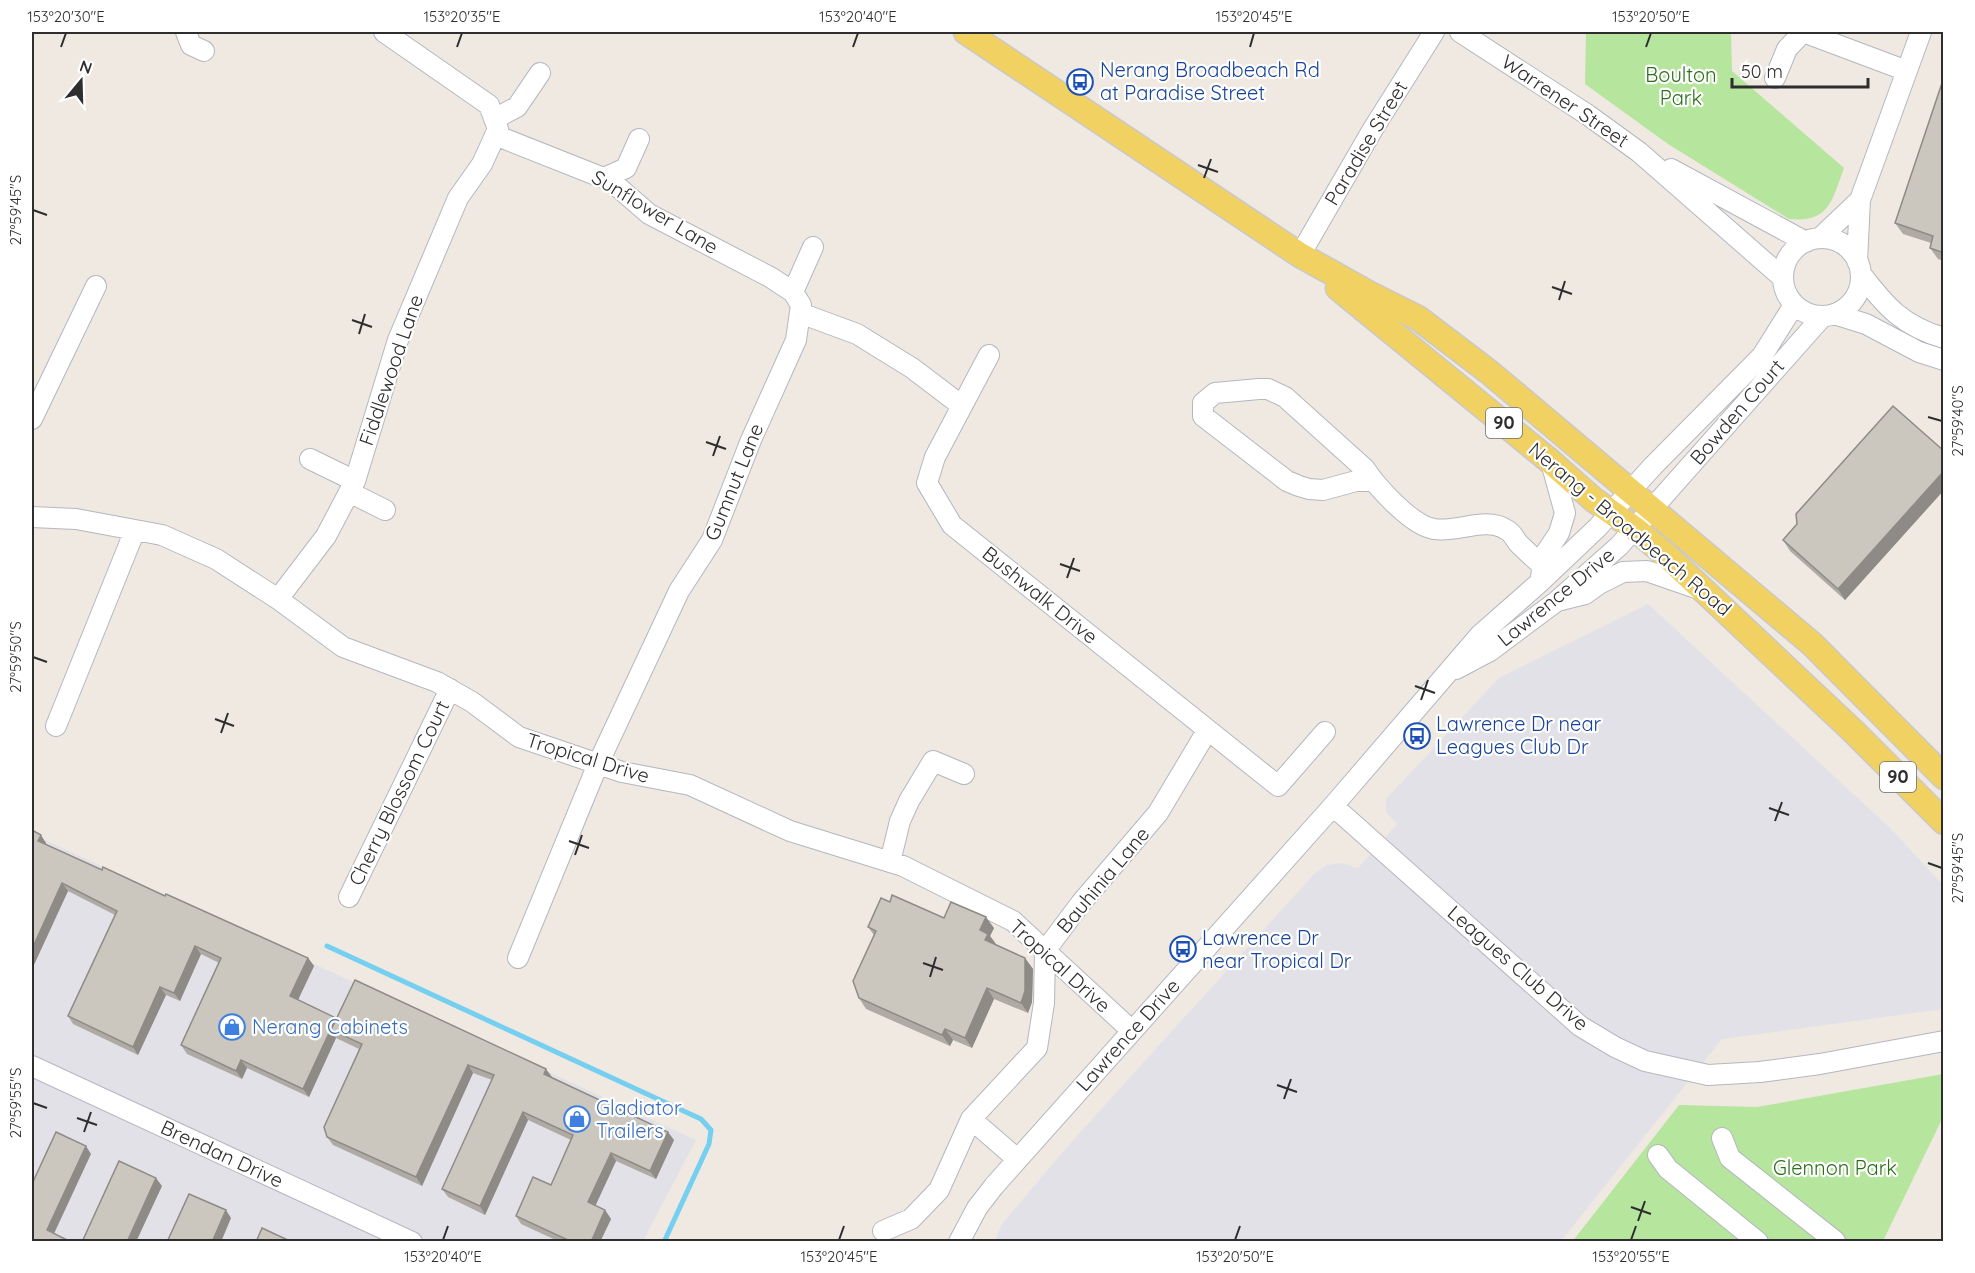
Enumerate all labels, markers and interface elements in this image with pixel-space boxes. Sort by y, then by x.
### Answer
text: 153°20'30"E [27,7,105,26]
text: 153°20'35"E [424,7,501,26]
text: 153°20'40"E [819,7,897,26]
text: 153°20'45"E [1215,7,1293,26]
text: 153°20'50"E [1612,7,1690,26]
street label: Warrener Street [1497,49,1634,153]
north arrow [51,51,111,111]
scale bar [1732,51,1868,89]
text: N [77,55,95,78]
place label: Nerang Broadbeach Rd at Paradise Street [1100,57,1320,105]
text: 50 m [1741,60,1783,83]
park label: Boulton Park [1645,62,1717,110]
bus stop icon: Nerang Broadbeach Rd at Paradise Street [1065,67,1095,97]
street label: Paradise Street [1319,76,1413,209]
street label: Sunflower Lane [587,164,723,259]
text: 27°59'45"S [6,175,25,245]
street label: Fiddlewood Lane [353,291,428,449]
street label: Bowden Court [1684,354,1789,470]
text: 27°59'40"S [1948,385,1967,457]
road number: 90 [1486,408,1522,438]
street label: Gumnut Lane [699,419,768,544]
street label: Nerang - Broadbeach Road [1524,436,1737,621]
street label: Bushwalk Drive [978,540,1103,649]
street label: Lawrence Drive [1492,542,1619,651]
text: 27°59'50"S [6,621,25,693]
street label: Cherry Blossom Court [343,696,454,889]
place label: Lawrence Dr near Leagues Club Dr [1436,711,1602,759]
bus stop icon: Lawrence Dr near Leagues Club Dr [1402,721,1432,751]
street label: Tropical Drive [524,727,653,788]
road number: 90 [1880,762,1916,792]
street label: Bauhinia Lane [1051,821,1154,938]
text: 27°59'45"S [1948,833,1967,903]
street label: Leagues Club Drive [1443,900,1594,1036]
street label: Tropical Drive [1005,914,1116,1018]
place label: Lawrence Dr near Tropical Dr [1202,925,1352,973]
bus stop icon: Lawrence Dr near Tropical Dr [1168,934,1198,964]
street label: Lawrence Drive [1070,973,1185,1096]
shop icon: Nerang Cabinets [217,1012,247,1042]
place label: Nerang Cabinets [252,1014,408,1039]
text: 27°59'55"S [6,1068,25,1138]
place label: Gladiator Trailers [596,1095,682,1143]
shop icon: Gladiator Trailers [562,1104,592,1134]
street label: Brendan Drive [157,1114,288,1193]
park label: Glennon Park [1773,1155,1897,1180]
text: 153°20'40"E [404,1247,482,1266]
text: 153°20'45"E [800,1247,878,1266]
text: 153°20'50"E [1196,1247,1274,1266]
text: 153°20'55"E [1592,1247,1670,1266]

